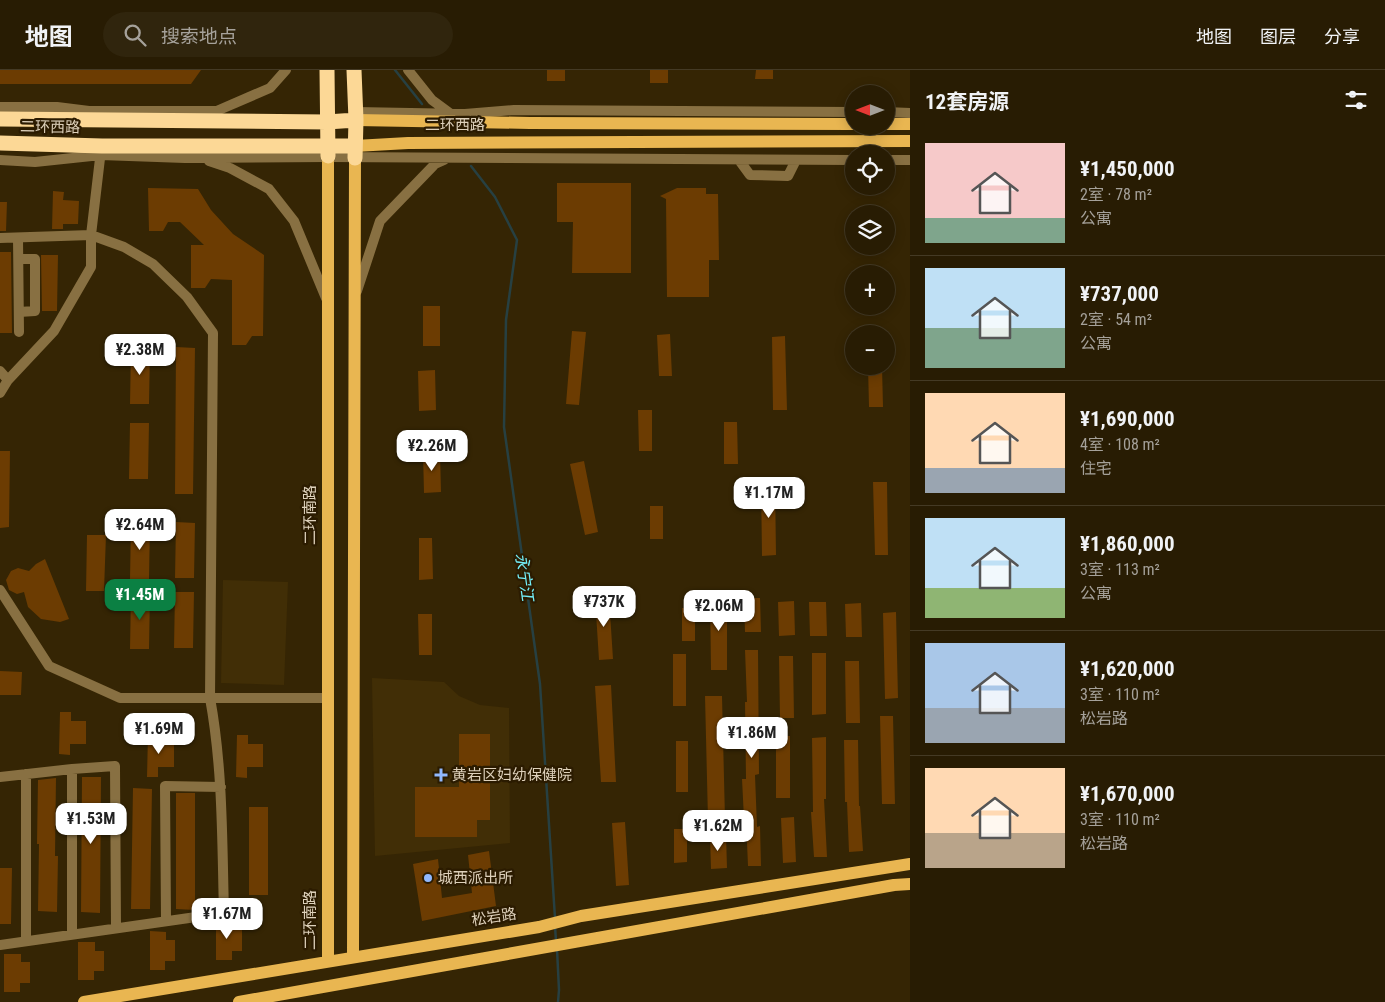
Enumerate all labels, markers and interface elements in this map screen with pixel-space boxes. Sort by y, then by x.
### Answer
search box [103,12,453,57]
icon: search [121,21,149,49]
text: 地图 [25,23,73,51]
text: 搜索地点 [161,25,237,48]
text: 地图 [1196,26,1232,47]
text: 图层 [1260,26,1296,47]
text: 分享 [1324,26,1360,47]
north arrow [845,85,895,135]
map controls [845,85,895,375]
icon: filters [1342,86,1370,114]
text: 12套房源 [925,90,1009,114]
street label: 二环西路 [425,116,485,134]
street label: 二环西路 [20,117,80,137]
button: locate [845,145,895,195]
text: ¥1,450,000 [1080,157,1175,181]
icon: home [965,163,1025,223]
text: 2室 · 78 m² [1080,185,1152,204]
button: layers [845,205,895,255]
text: 公寓 [1080,209,1112,228]
button: + [845,265,895,315]
text: ¥737,000 [1080,282,1159,306]
icon: home [965,288,1025,348]
text: 2室 · 54 m² [1080,310,1152,329]
button: − [845,325,895,375]
pin: ¥2.38M [99,334,181,376]
text: 公寓 [1080,334,1112,353]
text: ¥2.38M [116,340,164,359]
text: ¥1,690,000 [1080,407,1175,431]
icon: home [965,413,1025,473]
pin: ¥2.26M [391,430,473,472]
text: 4室 · 108 m² [1080,435,1160,454]
text: ¥2.26M [408,436,456,455]
text: 住宅 [1080,459,1112,478]
pin: ¥1.17M [728,476,810,519]
text: ¥1.17M [745,483,793,502]
street label: 二环南路 [301,485,319,545]
pin: ¥2.64M [99,508,181,551]
text: ¥2.64M [116,515,164,534]
text: ¥1,860,000 [1080,532,1175,556]
icon: home [965,538,1025,598]
water label: 永宁江 [512,552,538,604]
text: 3室 · 113 m² [1080,560,1160,579]
pin: ¥1.45M [99,578,181,621]
text: 公寓 [1080,584,1112,603]
text: ¥1.45M [116,585,164,604]
pin: ¥737K [569,586,639,628]
pin: ¥2.06M [678,590,760,632]
text: ¥737K [584,592,624,611]
text: ¥2.06M [695,596,743,615]
text: ¥1,620,000 [1080,657,1175,681]
icon: home [965,663,1025,723]
text: 3室 · 110 m² [1080,685,1160,704]
text: 松岩路 [1080,709,1128,728]
pin: ¥1.69M [118,712,200,755]
pin: ¥1.86M [711,716,793,759]
text: ¥1.69M [135,719,183,738]
text: ¥1.86M [728,723,776,742]
place label: 黄岩区妇幼保健院 [452,766,572,784]
marker: 黄岩区妇幼保健院 [434,768,448,782]
text: ¥1,670,000 [1080,782,1175,806]
icon: home [965,788,1025,848]
pin: ¥1.53M [50,802,132,845]
text: ¥1.53M [67,809,115,828]
pin: ¥1.62M [677,810,759,852]
text: 3室 · 110 m² [1080,810,1160,829]
text: ¥1.62M [694,816,742,835]
text: 松岩路 [1080,834,1128,853]
place label: 城西派出所 [438,869,513,887]
marker: 城西派出所 [422,872,434,884]
street label: 二环南路 [301,890,319,950]
pin: ¥1.67M [186,898,268,940]
text: ¥1.67M [203,904,251,923]
street label: 松岩路 [470,905,518,929]

